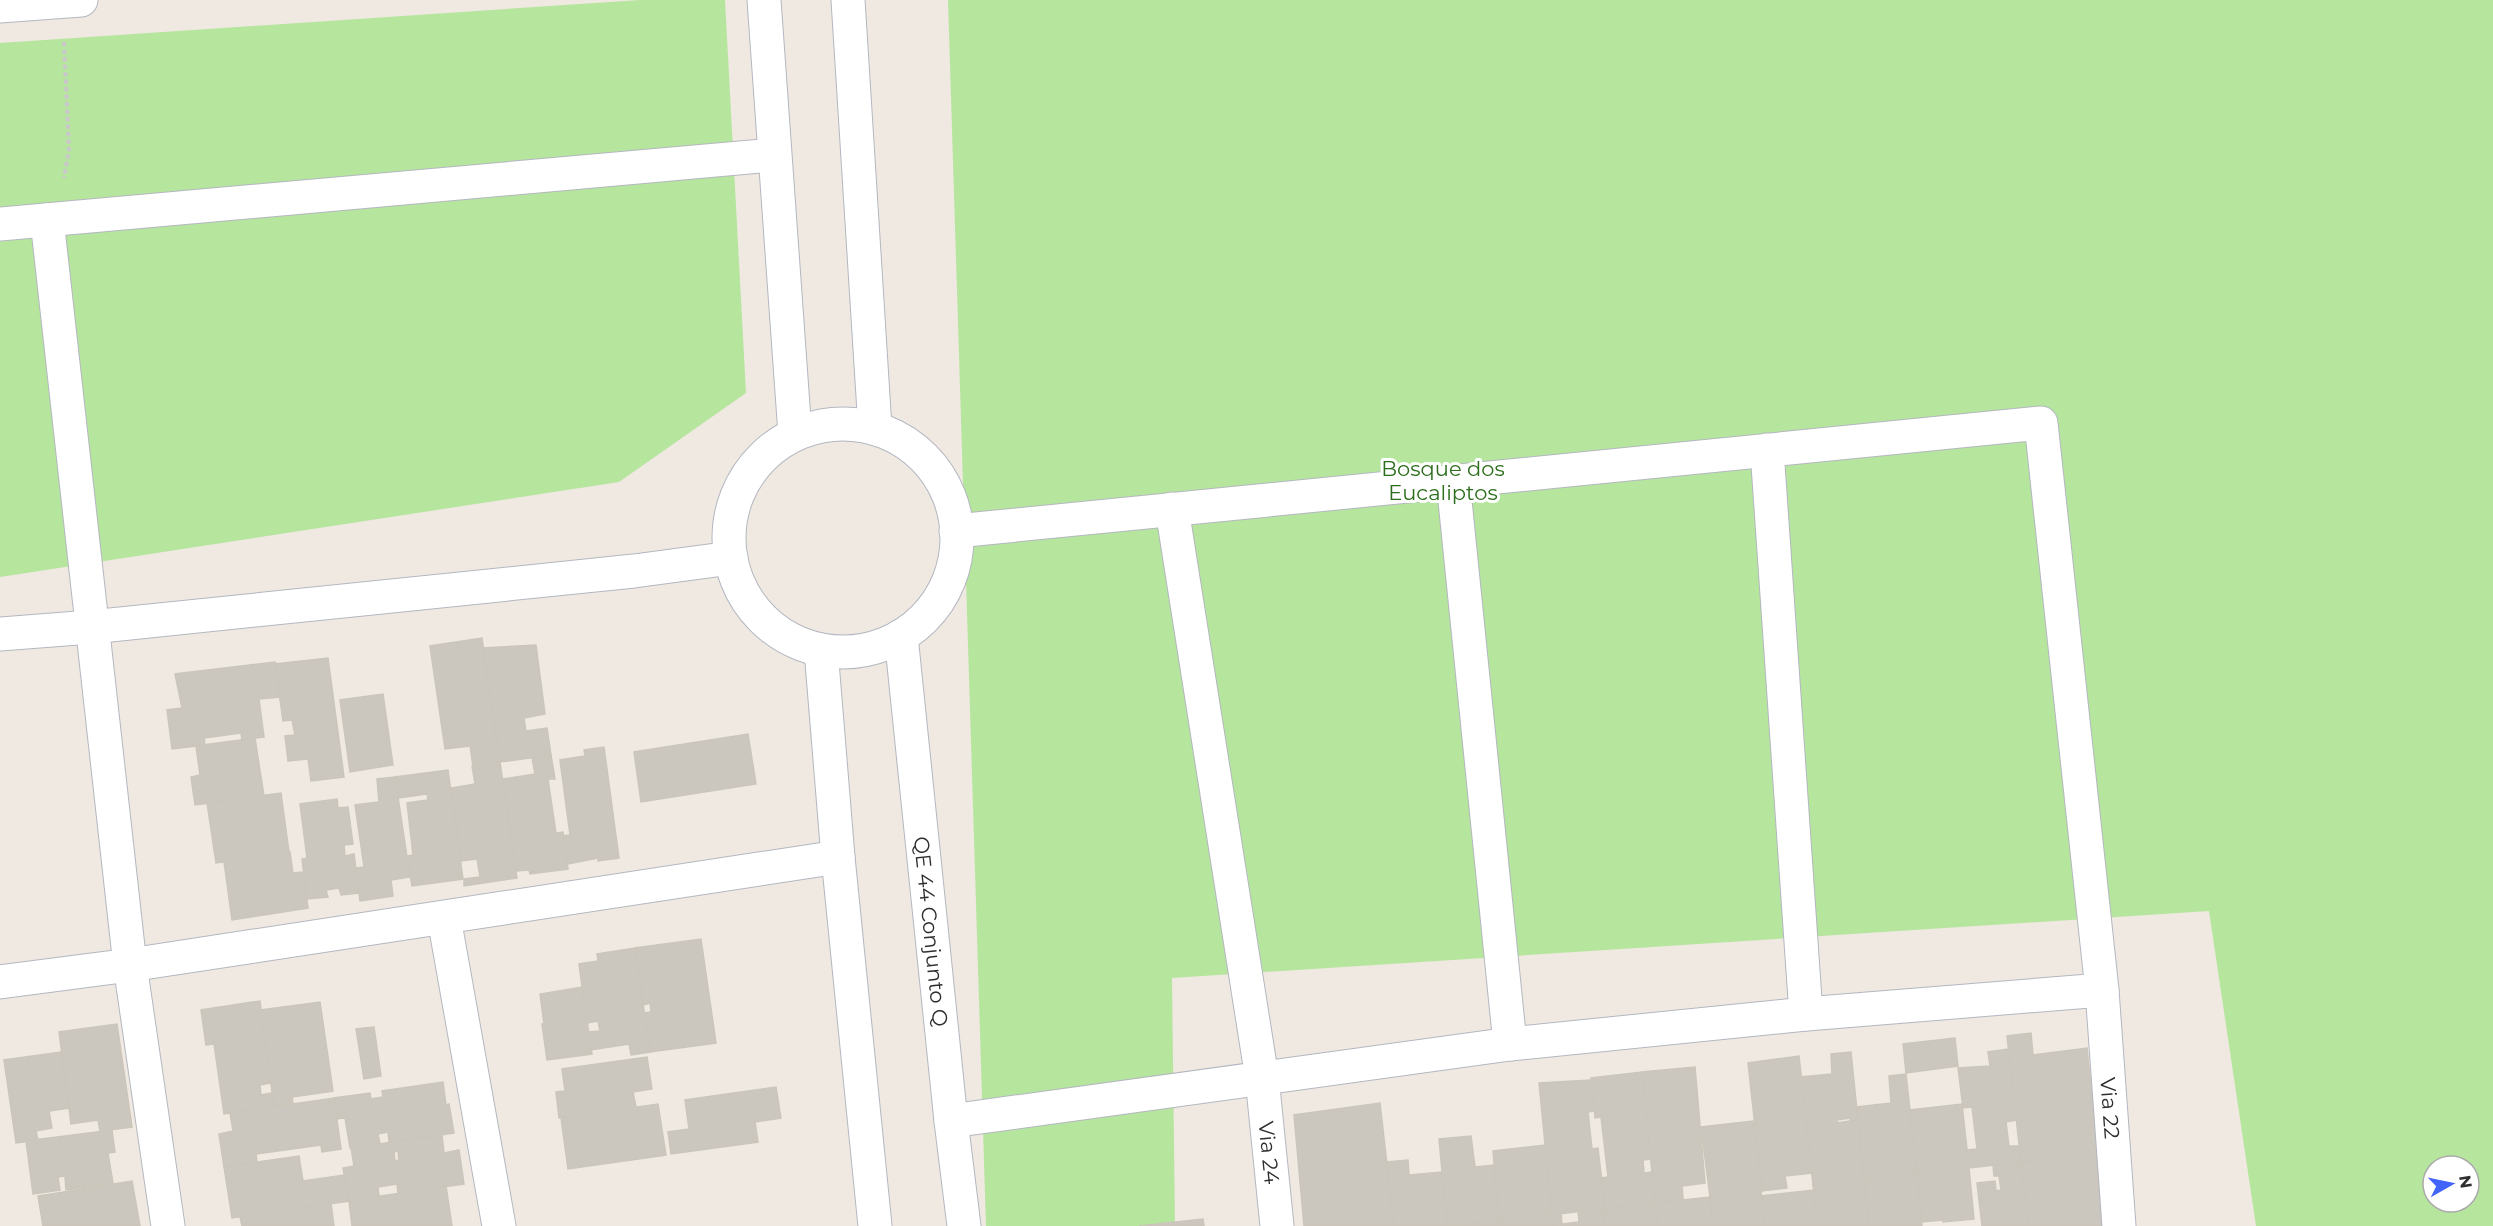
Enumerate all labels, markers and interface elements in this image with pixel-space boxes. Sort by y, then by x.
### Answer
park label: Bosque dos Eucaliptos [1381,456,1505,505]
street label: QE 44 Conjunto Q [909,835,954,1028]
street label: Via 22 [2096,1076,2125,1140]
street label: Via 24 [1254,1120,1285,1185]
north arrow [2421,1154,2481,1214]
text: N [2455,1174,2476,1190]

